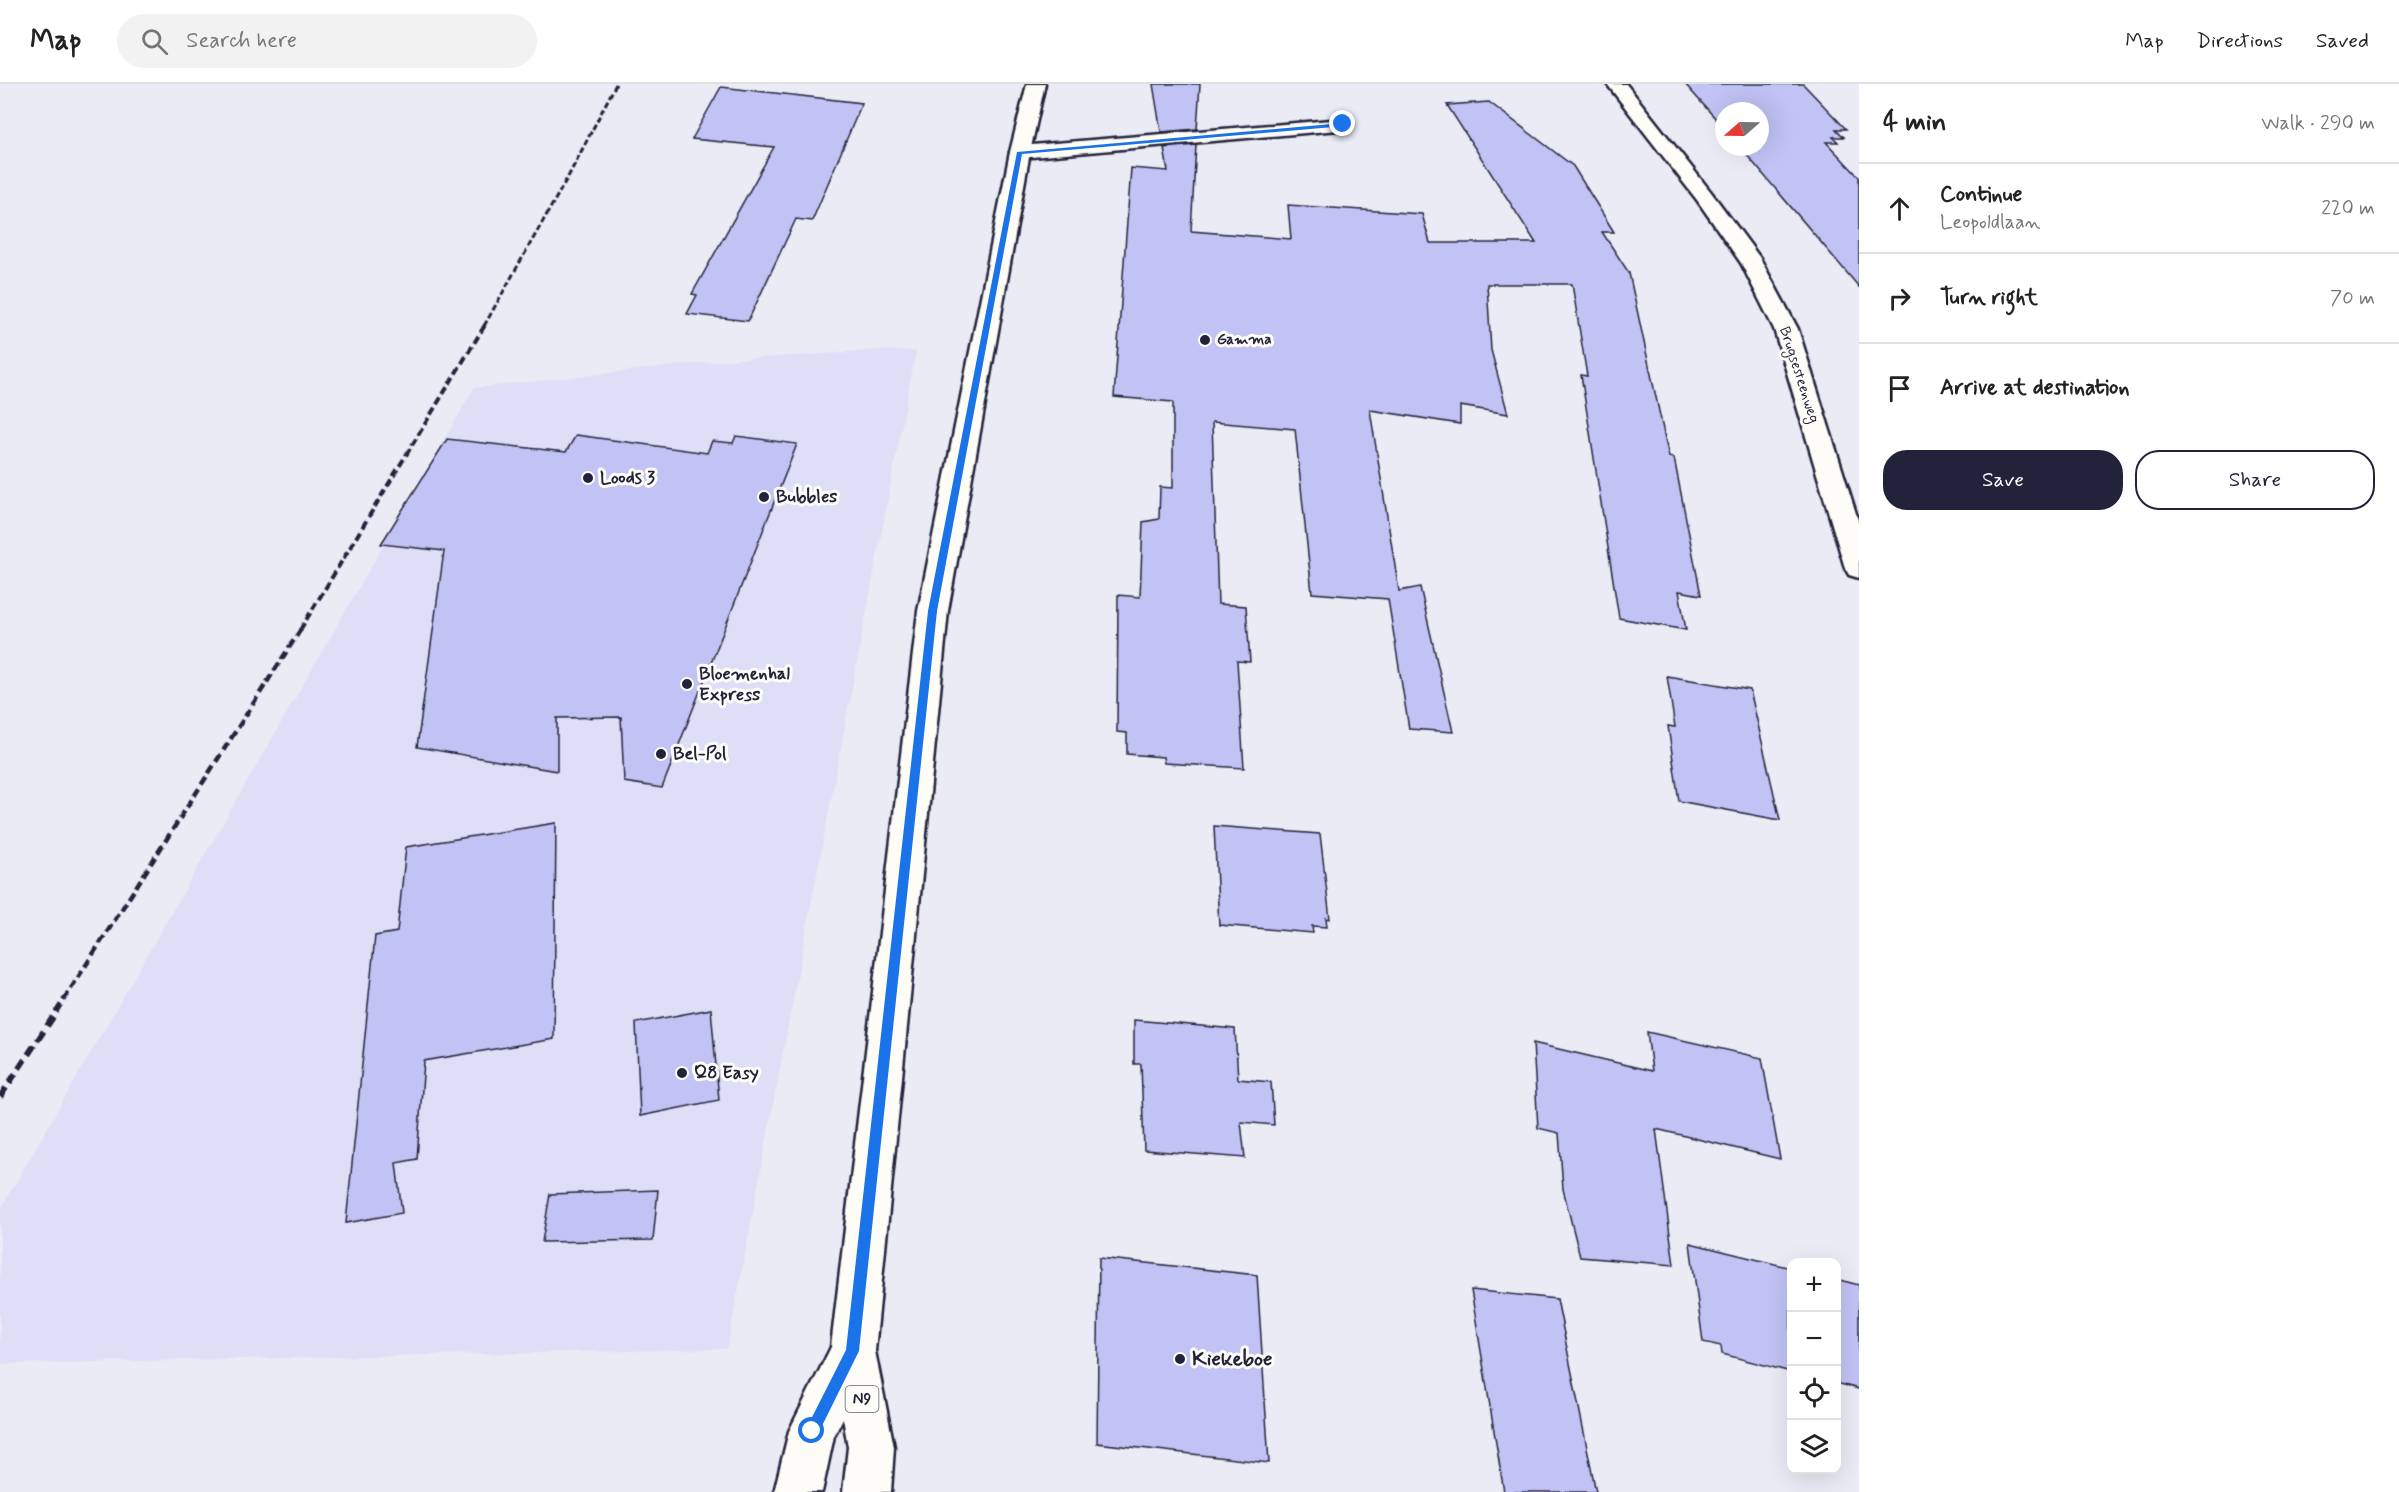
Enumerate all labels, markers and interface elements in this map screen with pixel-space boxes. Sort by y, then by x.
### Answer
search box [117,14,537,68]
text: Map [30,23,81,60]
icon: search [138,25,171,58]
text: Search here [186,27,297,55]
text: Map [2125,27,2164,55]
text: Directions [2197,27,2283,55]
text: Saved [2316,27,2369,55]
north arrow [1715,102,1769,156]
text: 4 min [1883,106,1946,140]
route end [1329,110,1355,136]
text: Walk · 290 m [2261,110,2375,137]
text: Continue [1940,181,2022,209]
icon: ahead [1883,192,1916,225]
text: 220 m [2321,195,2375,222]
text: Leopoldlaan [1940,209,2040,236]
icon: right [1883,282,1916,315]
text: Turn right [1940,284,2038,312]
text: 70 m [2330,285,2375,312]
street label: Brugsesteenweg [1773,324,1824,426]
place label: Gamma [1217,330,1272,350]
marker: Gamma [1198,333,1212,347]
icon: arrive [1883,372,1916,405]
text: Arrive at destination [1940,374,2130,402]
button: Save [1883,450,2123,510]
button: Share [2135,450,2375,510]
place label: Loods 3 [600,466,656,490]
marker: Loods 3 [581,471,595,485]
place label: Bubbles [776,485,837,509]
marker: Bubbles [757,490,771,504]
place label: Bloemenhal Express [699,662,790,707]
marker: Bloemenhal Express [680,677,694,691]
place label: Bel-Pol [673,742,727,766]
marker: Bel-Pol [654,747,668,761]
place label: Q8 Easy [694,1061,759,1085]
marker: Q8 Easy [675,1066,689,1080]
map controls [1787,1258,1841,1474]
button: + [1787,1258,1841,1312]
button: − [1787,1312,1841,1366]
place label: Kiekeboe [1192,1345,1273,1373]
marker: Kiekeboe [1173,1352,1187,1366]
button: locate [1787,1366,1841,1420]
road number: N9 [846,1386,878,1412]
route start [798,1417,824,1443]
button: layers [1787,1420,1841,1474]

